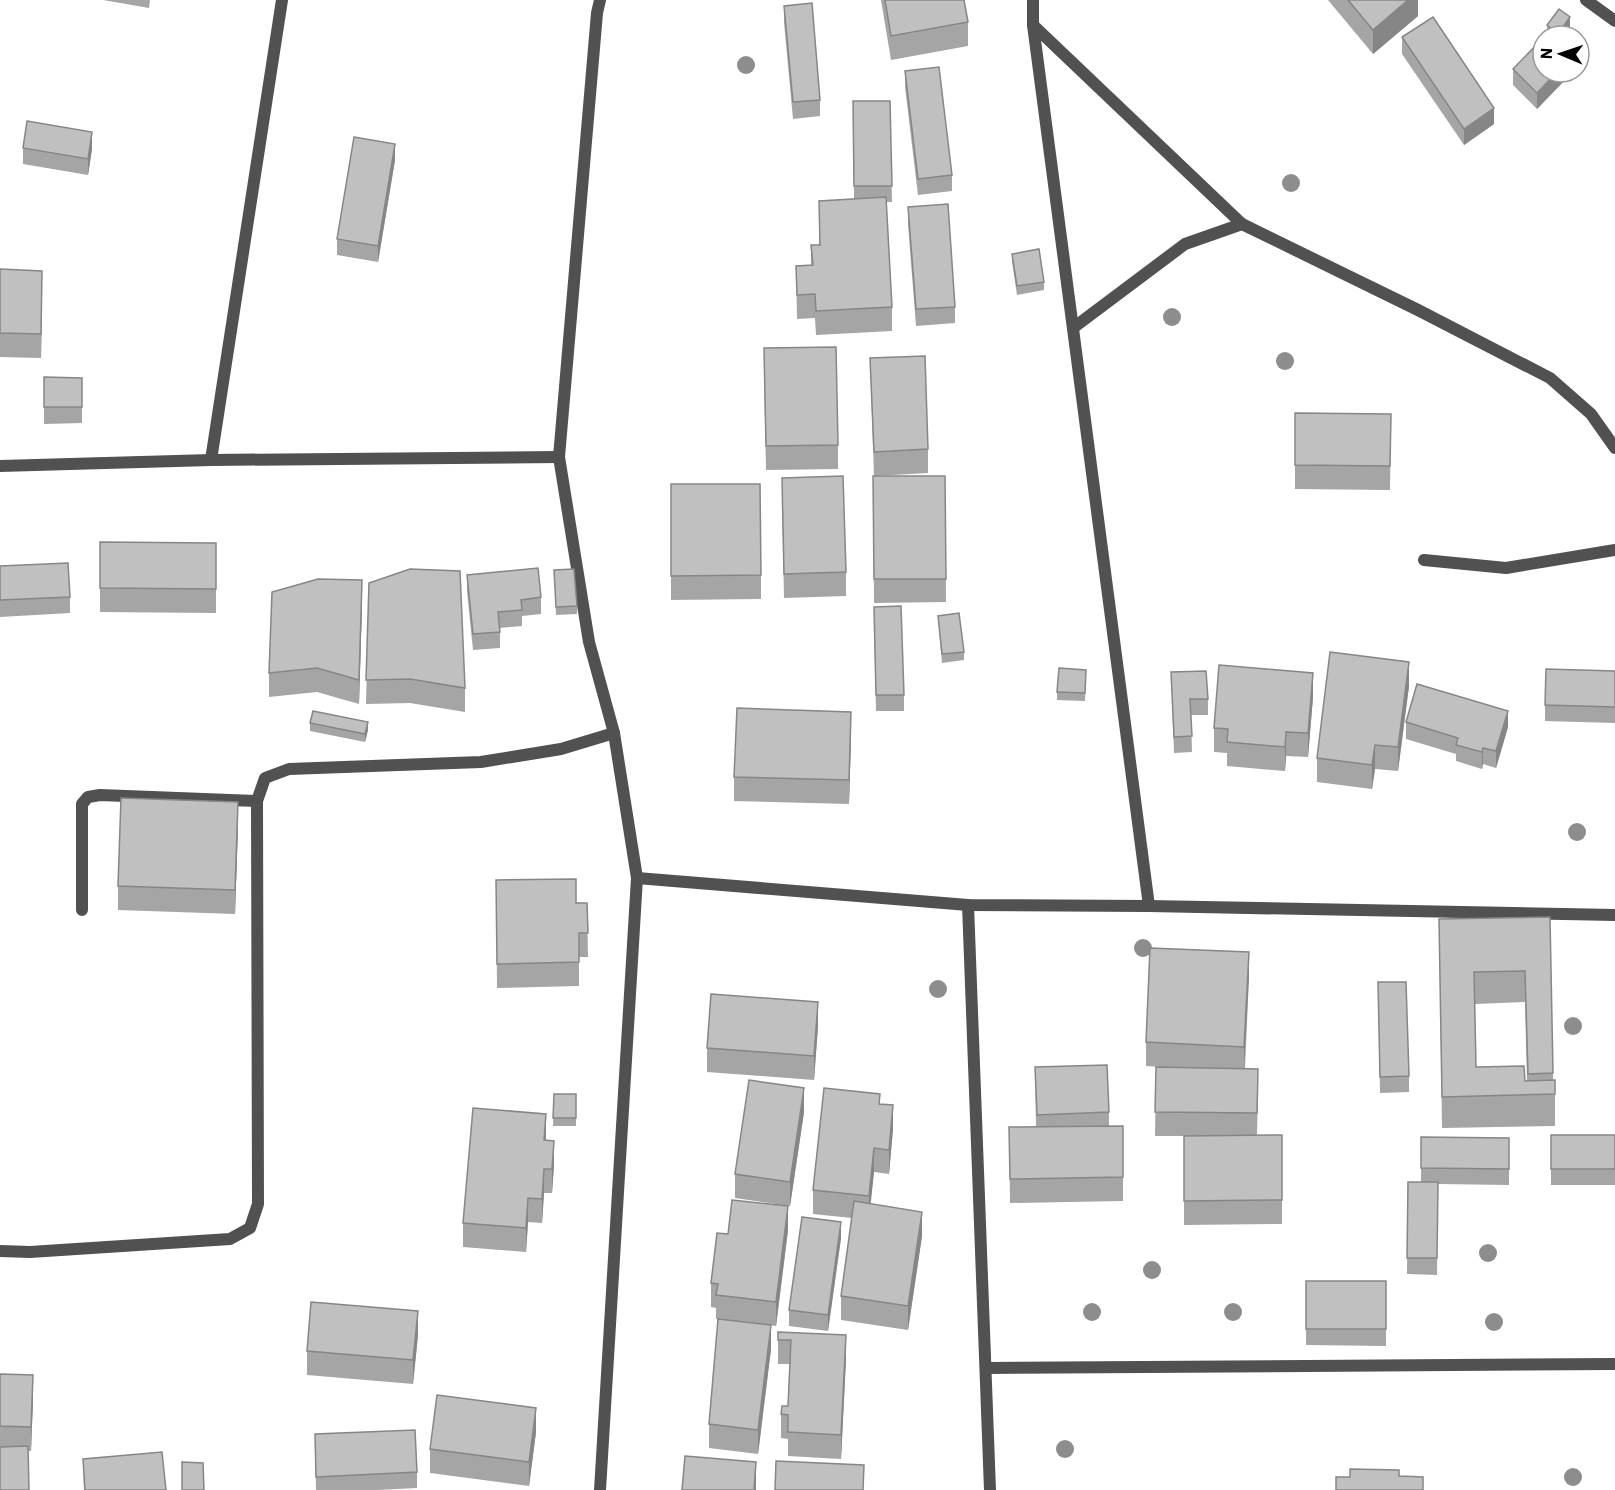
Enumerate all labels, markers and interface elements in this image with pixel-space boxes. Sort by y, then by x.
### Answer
north arrow [1531,24,1591,84]
text: N [1536,47,1556,60]

